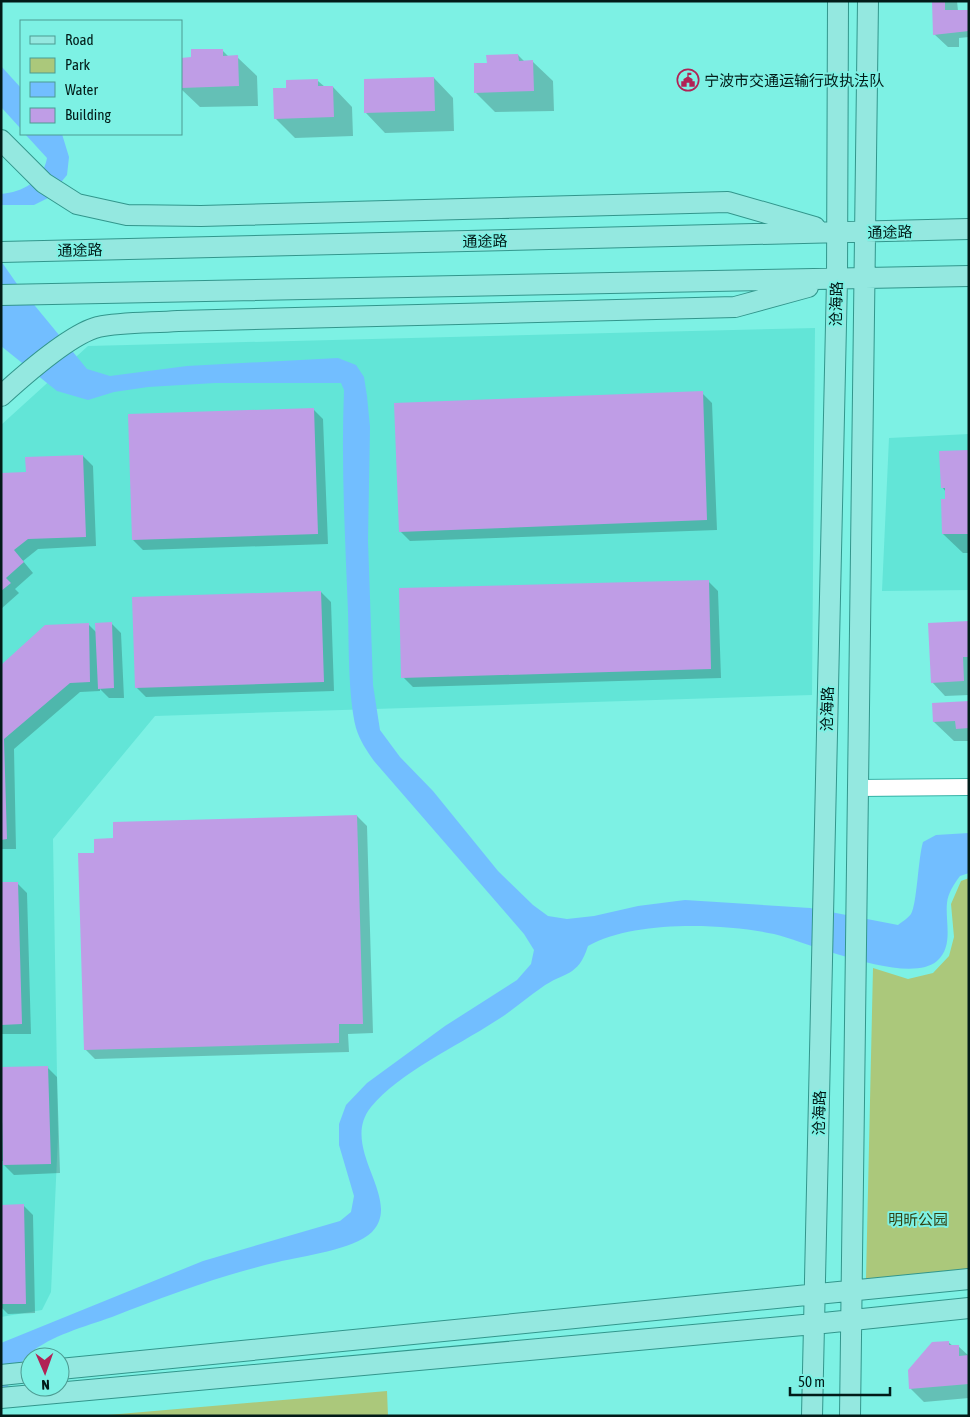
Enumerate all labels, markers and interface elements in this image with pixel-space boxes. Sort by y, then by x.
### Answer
legend [20,20,182,135]
text: Road [65,31,94,48]
text: Park [65,56,90,73]
public building icon: 宁波市交通运输行政执法队 [676,68,700,92]
place label: 宁波市交通运输行政执法队 [704,72,884,89]
text: Water [65,81,98,98]
text: Building [65,106,111,123]
street label: 通途路 [867,223,913,241]
street label: 通途路 [462,232,508,250]
street label: 通途路 [57,241,103,259]
street label: 沧海路 [827,281,845,327]
street label: 沧海路 [818,686,836,732]
street label: 沧海路 [810,1090,828,1136]
park label: 明昕公园 [888,1211,948,1228]
north arrow [20,1347,70,1397]
scale bar [790,1364,890,1396]
text: 50 m [798,1373,825,1390]
text: N [41,1377,50,1393]

